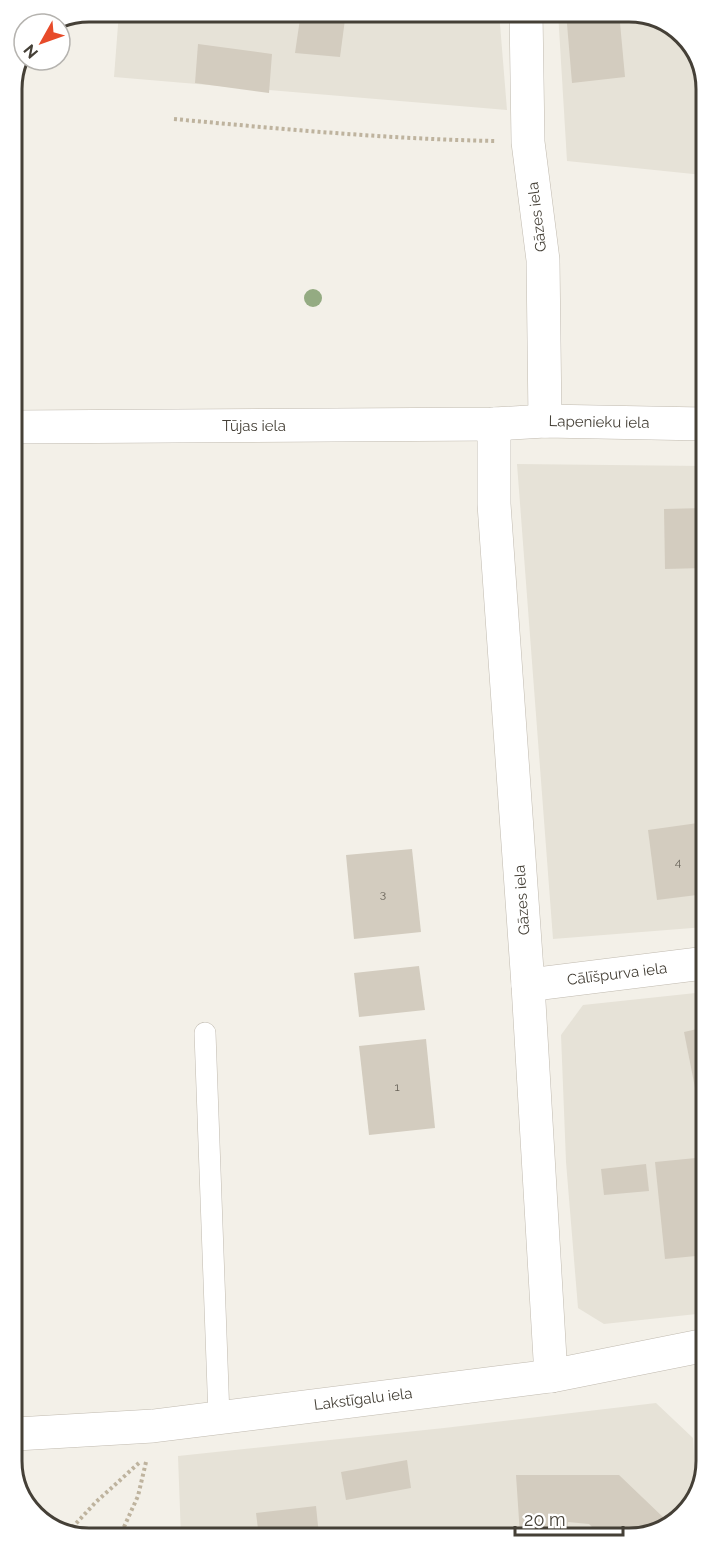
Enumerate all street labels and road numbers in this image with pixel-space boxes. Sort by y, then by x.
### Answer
street label: Gāzes iela [524,181,550,253]
street label: Lapenieku iela [548,412,650,432]
street label: Tūjas iela [222,417,286,435]
street label: Gāzes iela [511,864,533,936]
street label: Cālīšpurva iela [566,959,668,989]
street label: Lakstīgalu iela [313,1384,413,1414]

